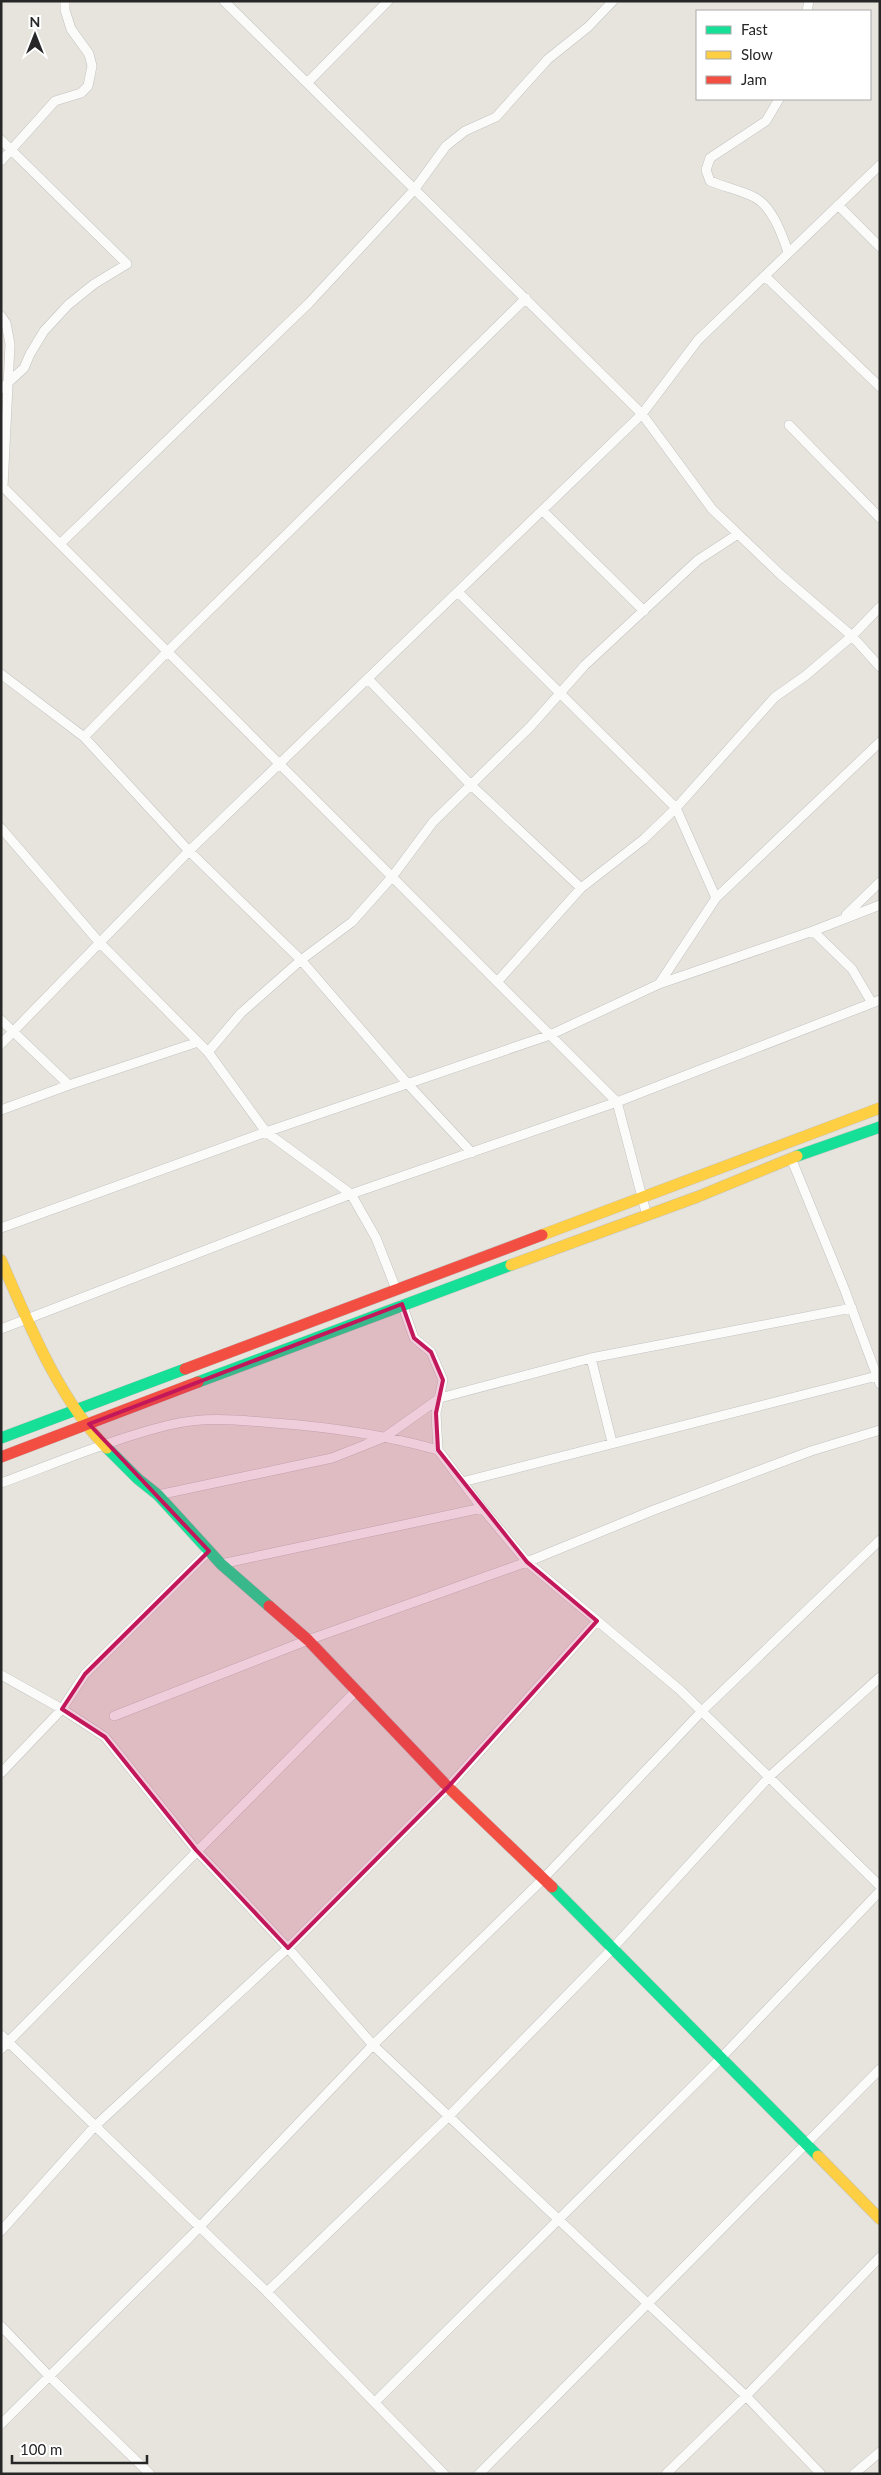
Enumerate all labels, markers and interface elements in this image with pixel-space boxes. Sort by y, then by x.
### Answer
north arrow [10,10,60,60]
legend [696,10,871,100]
text: N [30,13,40,30]
text: Fast [741,20,768,38]
text: Slow [741,45,773,63]
text: Jam [741,70,767,88]
scale bar [12,2432,148,2464]
text: 100 m [20,2440,62,2458]

